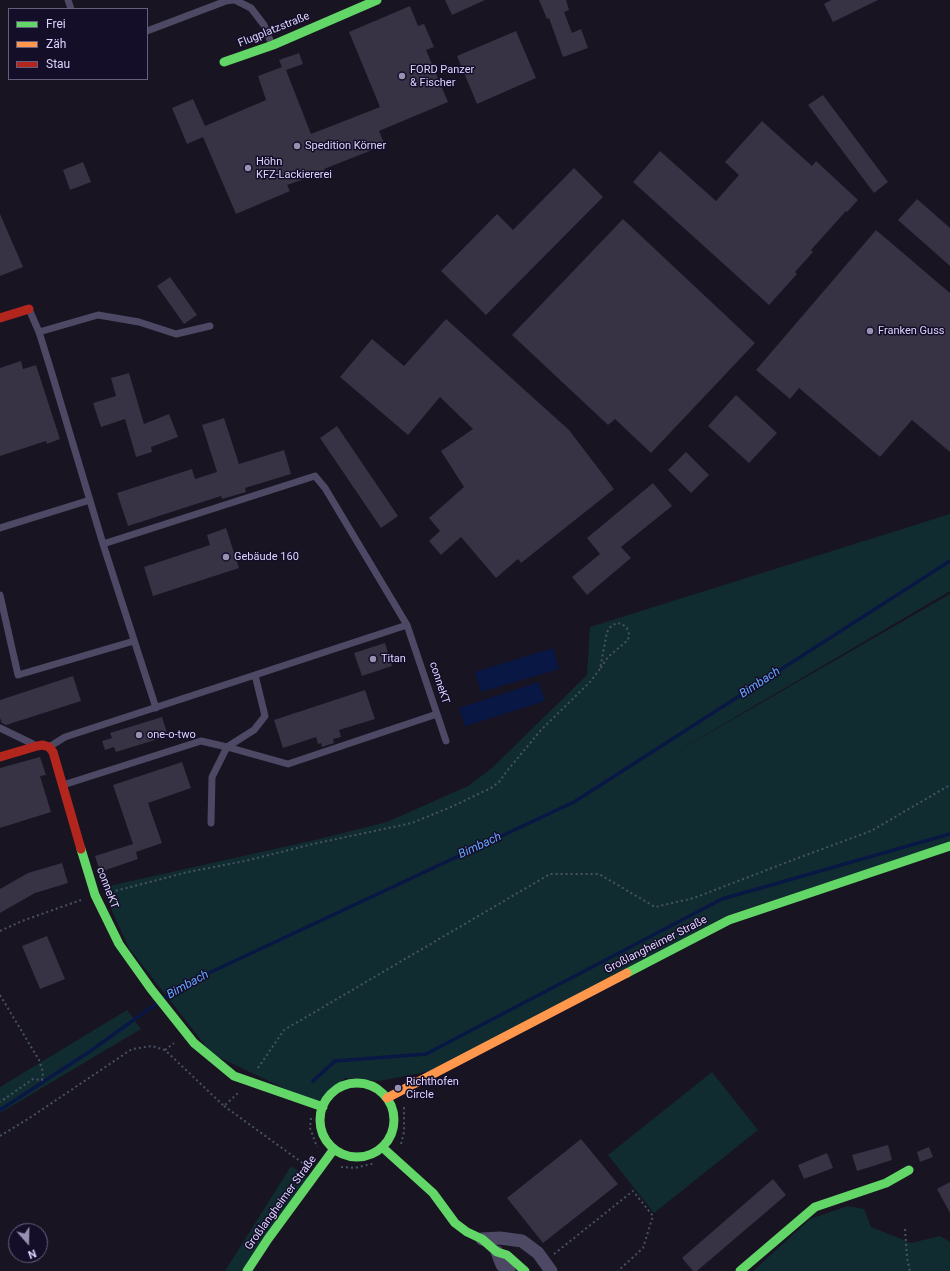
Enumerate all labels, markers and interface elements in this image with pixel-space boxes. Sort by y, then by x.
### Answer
legend [8,8,148,80]
street label: Flugplatzstraße [236,10,312,50]
text: Frei [46,17,66,31]
text: Zäh [46,37,66,51]
text: Stau [46,57,70,71]
place label: FORD Panzer & Fischer [410,63,474,89]
marker: FORD Panzer & Fischer [397,71,407,81]
place label: Spedition Körner [305,139,386,153]
marker: Spedition Körner [292,141,302,151]
place label: Höhn KFZ-Lackiererei [256,155,332,181]
marker: Höhn KFZ-Lackiererei [243,163,253,173]
place label: Franken Guss [878,324,945,338]
marker: Franken Guss [865,326,875,336]
place label: Gebäude 160 [234,550,299,564]
marker: Gebäude 160 [221,552,231,562]
place label: Titan [381,652,406,666]
marker: Titan [368,654,378,664]
street label: conneKT [426,660,452,706]
water label: Bimbach [737,665,783,701]
place label: one-o-two [147,728,196,742]
marker: one-o-two [134,730,144,740]
water label: Bimbach [456,830,504,862]
street label: conneKT [93,865,121,911]
street label: Großlangheimer Straße [603,913,709,977]
water label: Bimbach [165,968,211,1002]
place label: Richthofen Circle [406,1075,459,1101]
marker: Richthofen Circle [393,1083,403,1093]
street label: Großlangheimer Straße [242,1153,320,1253]
north arrow [8,1223,48,1263]
text: N [26,1246,38,1261]

